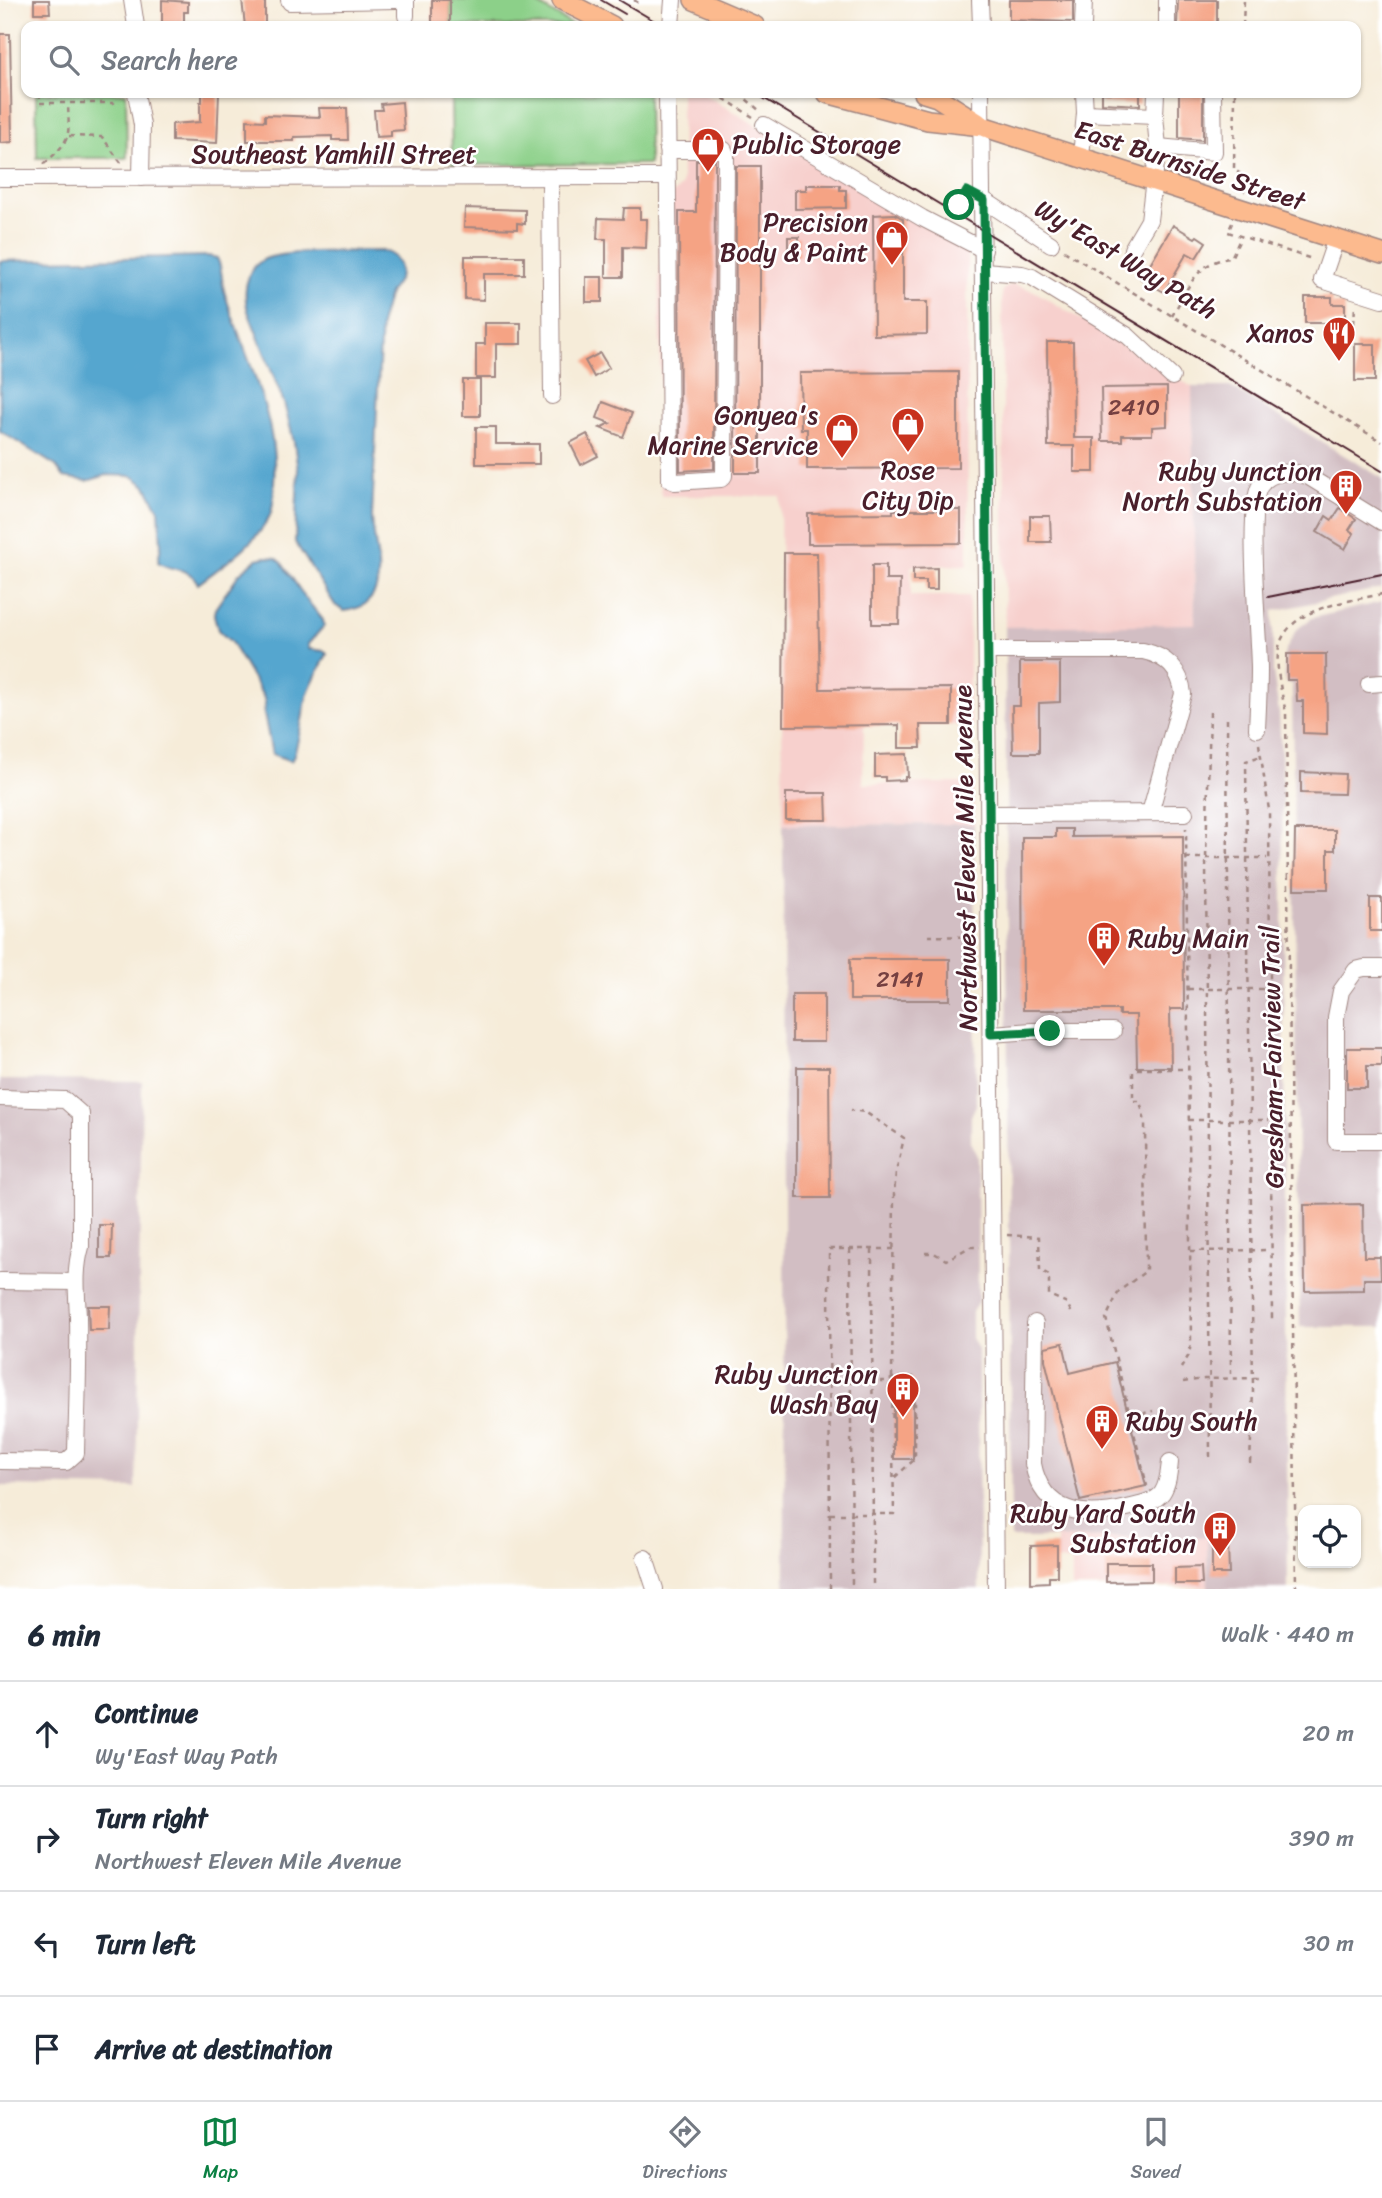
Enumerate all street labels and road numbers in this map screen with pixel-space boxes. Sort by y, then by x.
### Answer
street label: East Burnside Street [1069,106,1313,224]
street label: Southeast Yamhill Street [191,131,477,177]
street label: Wy'East Way Path [1026,186,1226,332]
street label: Northwest Eleven Mile Avenue [939,684,991,1032]
street label: Gresham-Fairview Trail [1247,925,1297,1189]

